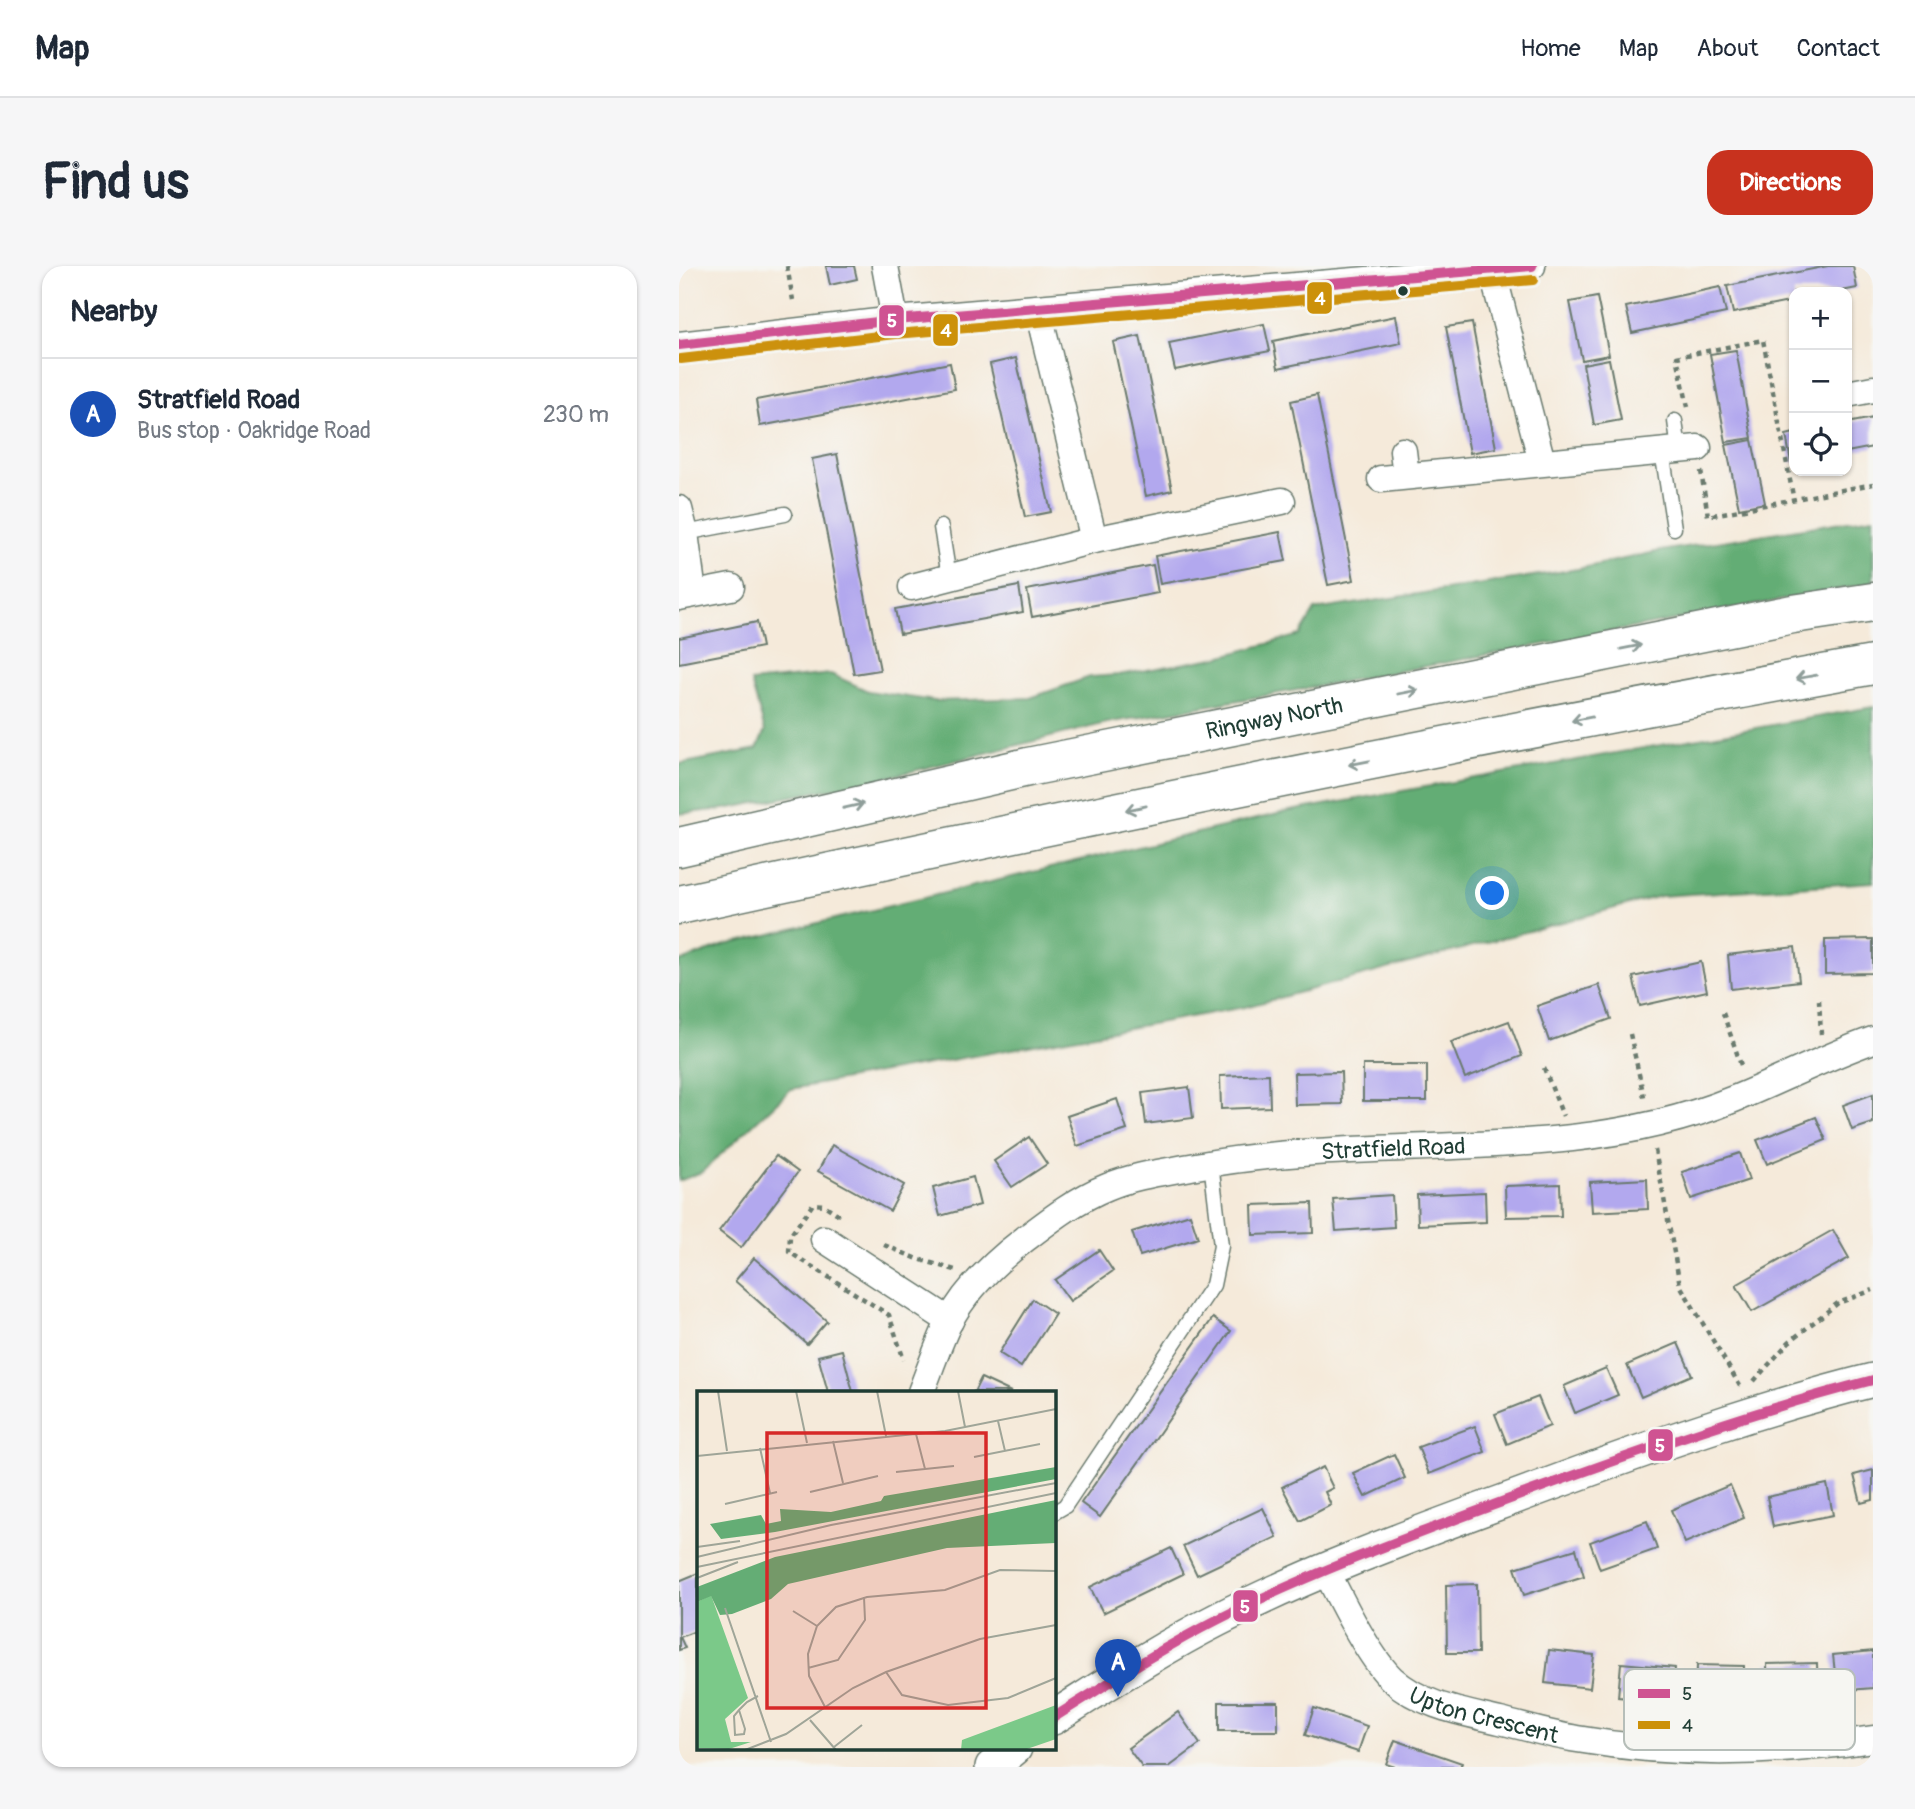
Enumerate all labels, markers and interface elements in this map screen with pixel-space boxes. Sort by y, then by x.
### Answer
text: Map [35,28,90,69]
text: Home [1520,34,1581,63]
text: Map [1619,34,1659,63]
text: About [1697,34,1759,63]
text: Contact [1797,34,1880,63]
button: Directions [1707,150,1873,215]
text: Find us [42,152,189,213]
line badge: 4 [1306,281,1333,315]
unlabelled marker [1396,284,1410,298]
text: 4 [1314,287,1326,311]
map controls [1789,287,1852,476]
button: + [1789,287,1852,350]
text: Nearby [70,293,157,330]
line badge: 5 [878,304,905,337]
text: 5 [887,309,897,333]
line badge: 4 [932,313,959,347]
text: 4 [940,319,952,343]
button: − [1789,350,1852,413]
text: Stratfield Road [137,384,300,416]
text: A [86,400,100,429]
text: 230 m [543,400,609,429]
button: locate [1789,413,1852,476]
text: Bus stop · Oakridge Road [137,416,371,445]
one-way arrow [1619,639,1642,653]
one-way arrow [1795,671,1818,684]
one-way arrow [1396,684,1419,698]
street label: Ringway North [1203,690,1345,746]
one-way arrow [1571,712,1594,726]
one-way arrow [1348,757,1371,771]
one-way arrow [841,799,864,812]
one-way arrow [1125,802,1148,816]
your location [1475,876,1509,910]
street label: Stratfield Road [1320,1131,1466,1166]
inset map [697,1391,1055,1750]
line badge: 5 [1647,1428,1674,1462]
text: 5 [1655,1434,1665,1458]
line badge: 5 [1232,1589,1259,1623]
text: 5 [1240,1595,1250,1619]
pin: A [1095,1639,1141,1697]
legend [1624,1669,1855,1750]
street label: Upton Crescent [1404,1680,1562,1750]
text: 5 [1682,1682,1692,1706]
text: 4 [1682,1714,1693,1738]

